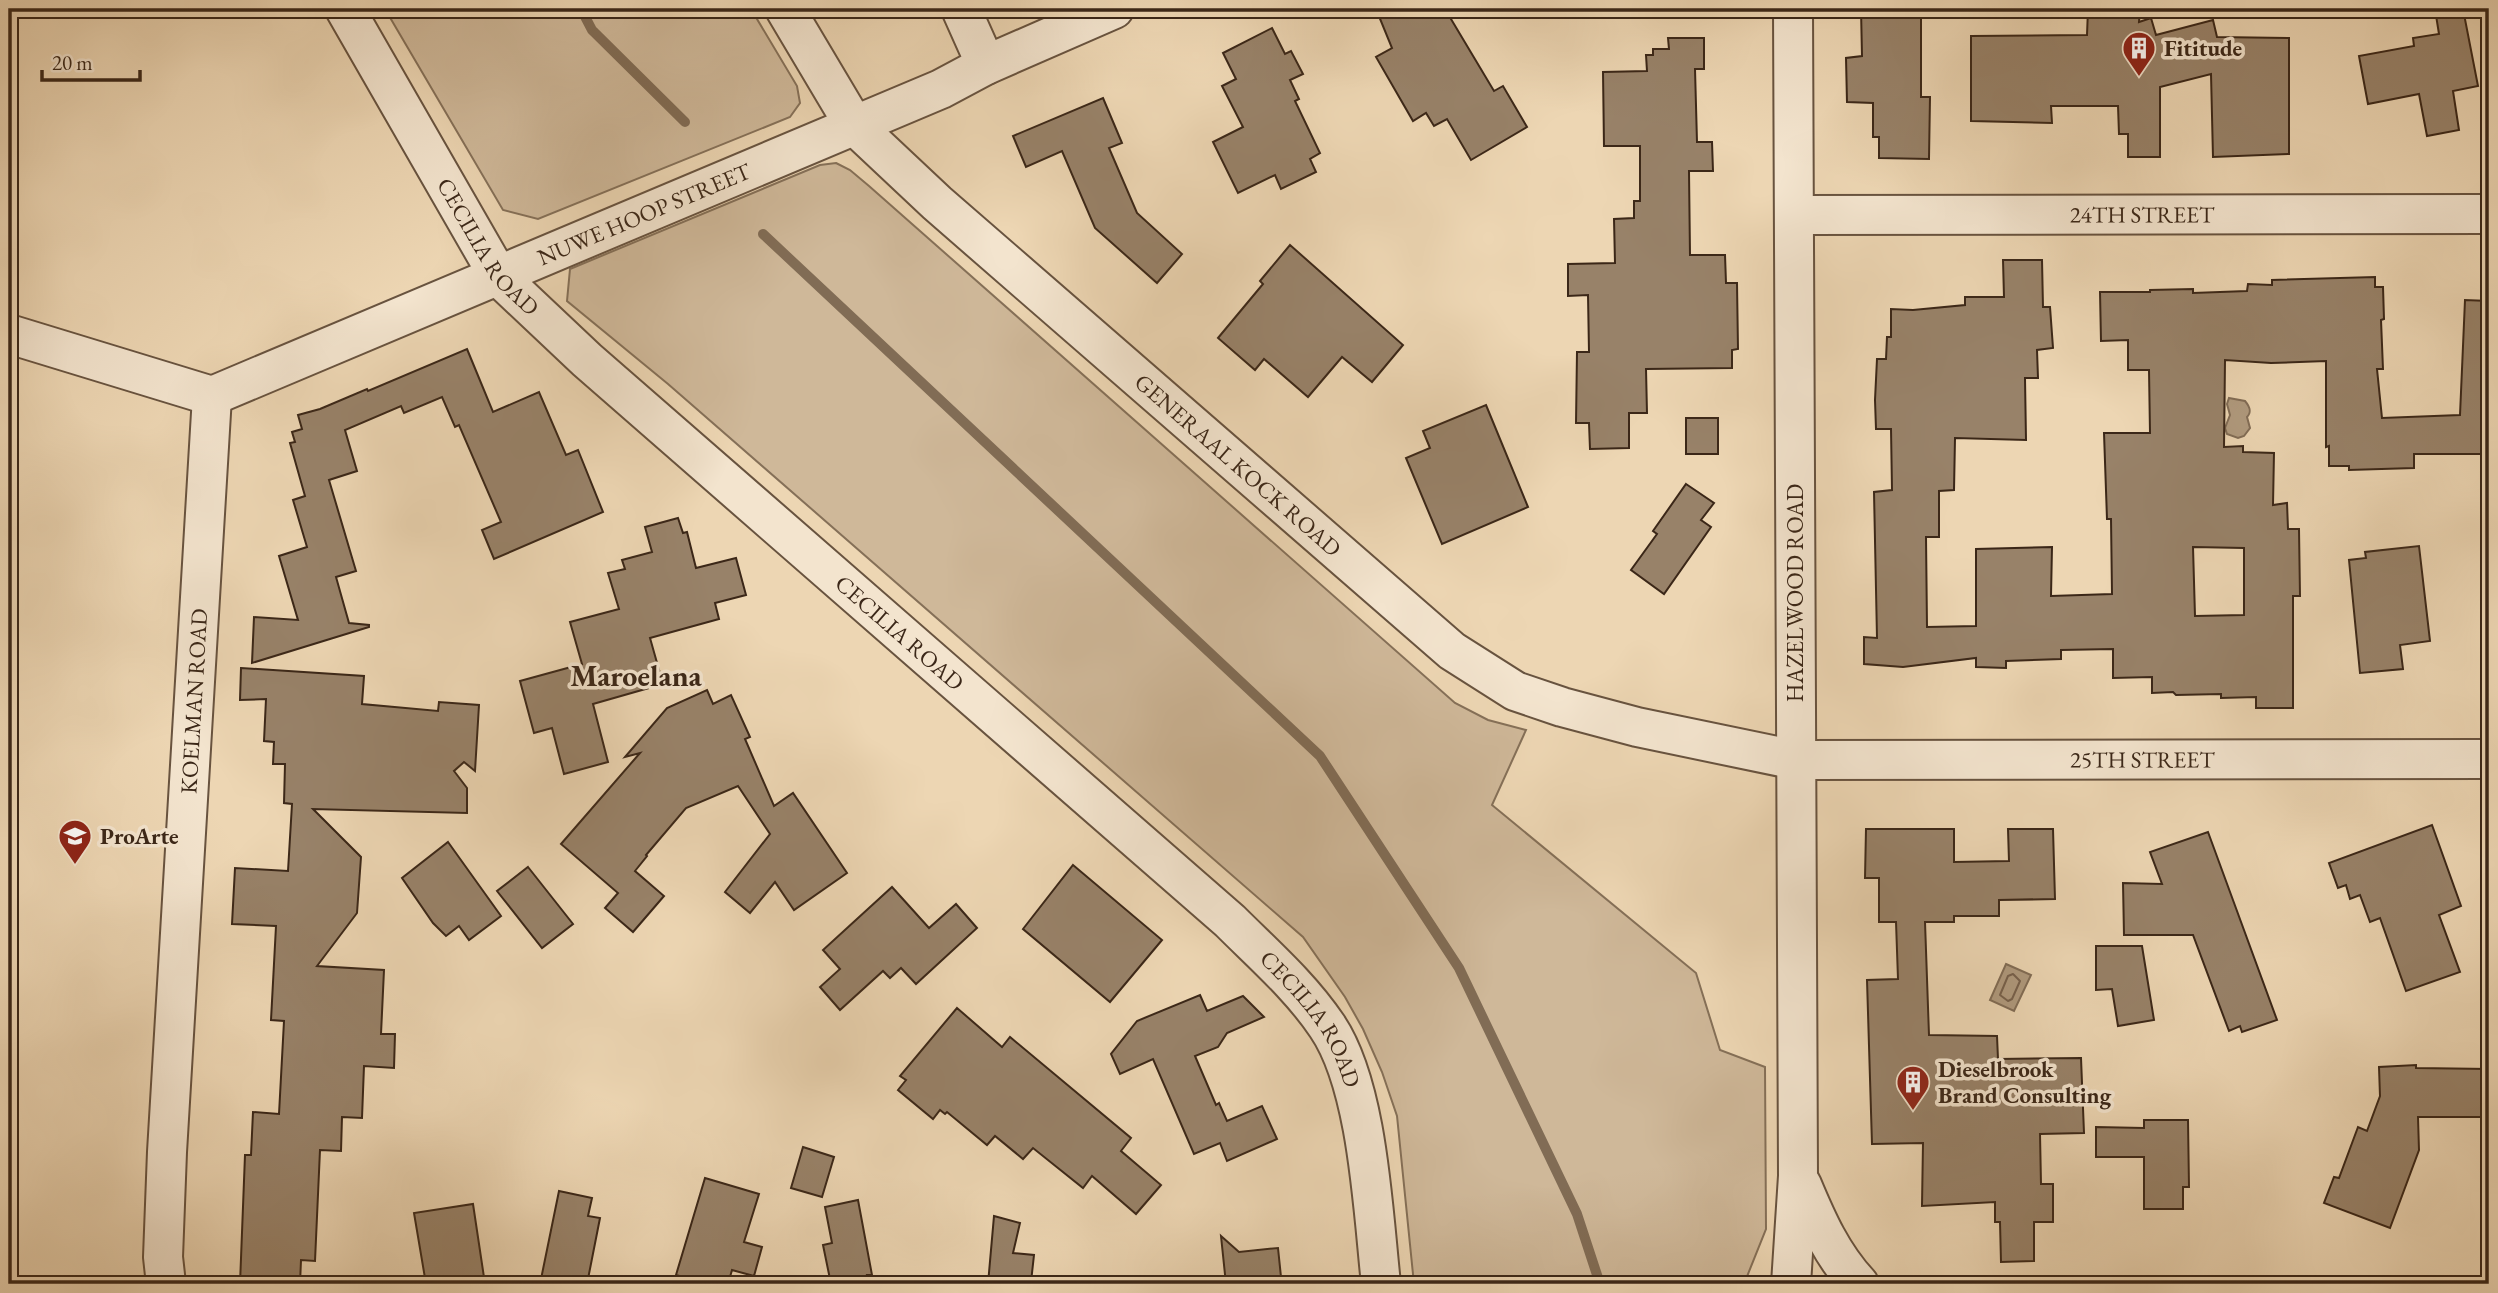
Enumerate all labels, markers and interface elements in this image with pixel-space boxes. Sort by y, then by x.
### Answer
building icon: Fititude [2120,29,2158,78]
place label: Fititude [2164,33,2242,63]
scale bar [42,38,140,82]
text: 20 m [52,49,93,76]
street label: NUWE HOOP STREET [533,156,756,272]
street label: CECILIA ROAD [430,172,546,322]
street label: 24TH STREET [2070,199,2215,230]
street label: GENERAAL KOCK ROAD [1128,367,1348,563]
street label: HAZELWOOD ROAD [1780,484,1810,702]
street label: CECILIA ROAD [829,568,970,697]
street label: KOELMAN ROAD [173,607,214,795]
district label: Maroelana [570,656,703,695]
street label: 25TH STREET [2070,744,2215,775]
school or university icon: ProArte [56,817,94,866]
place label: ProArte [100,821,179,851]
street label: CECILIA ROAD [1254,944,1368,1091]
place label: Dieselbrook Brand Consulting [1938,1054,2112,1110]
building icon: Dieselbrook Brand Consulting [1894,1063,1932,1112]

